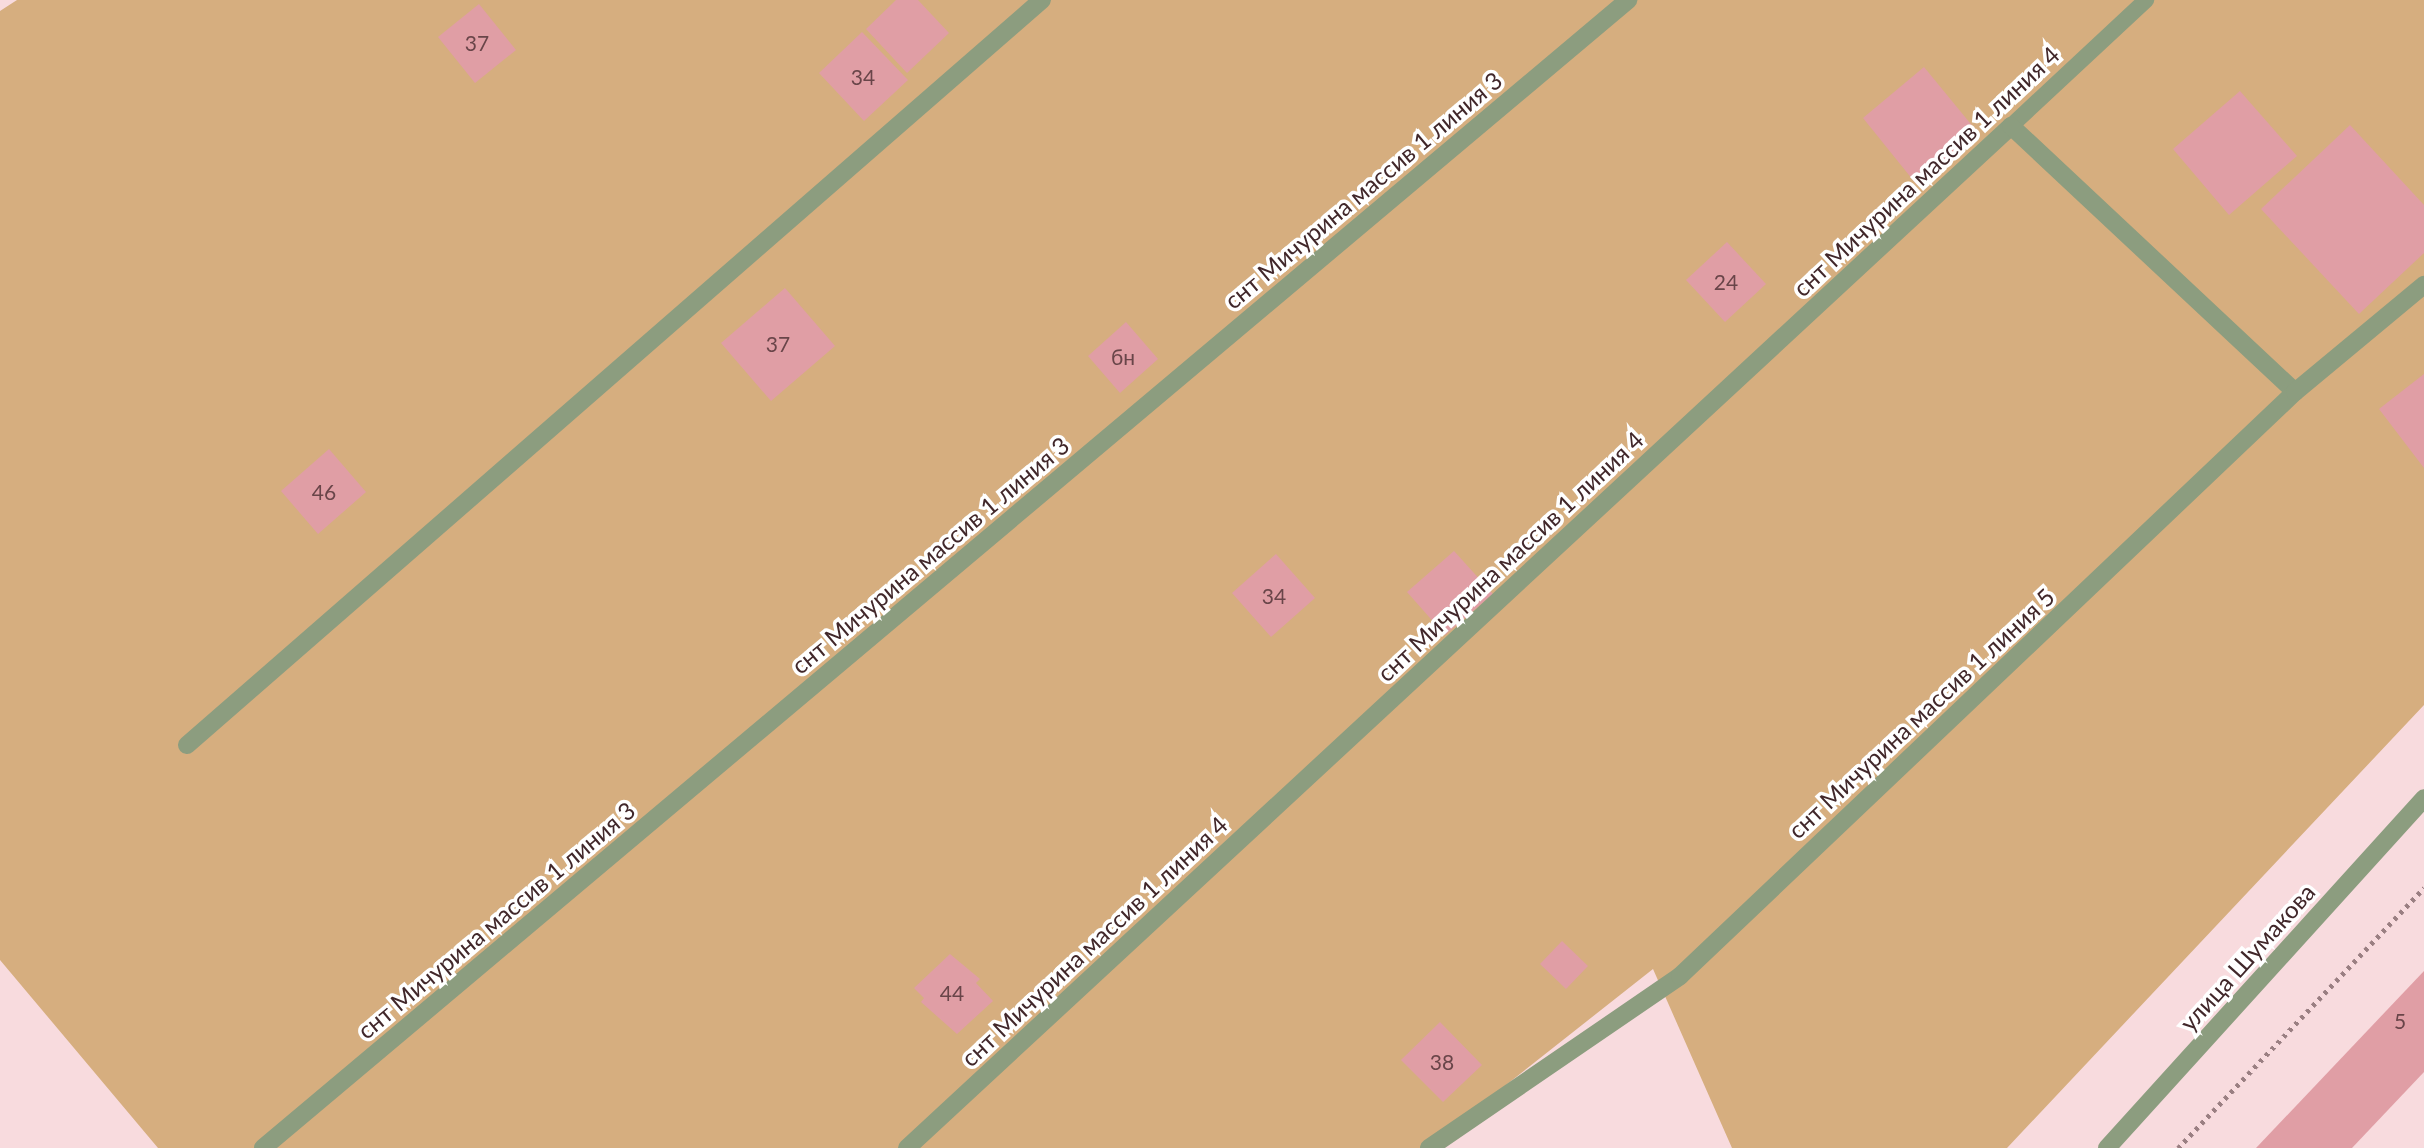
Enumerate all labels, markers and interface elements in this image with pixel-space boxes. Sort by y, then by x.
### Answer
house number: 37 [465,30,489,56]
street label: снт Мичурина массив 1 линия 4 [1787,40,2065,302]
house number: 34 [851,64,875,90]
street label: снт Мичурина массив 1 линия 3 [1218,65,1508,315]
house number: 24 [1714,269,1738,295]
house number: 37 [766,331,790,357]
house number: бн [1111,344,1135,370]
street label: снт Мичурина массив 1 линия 4 [1371,425,1649,687]
street label: снт Мичурина массив 1 линия 3 [785,430,1075,680]
house number: 46 [312,479,336,505]
street label: снт Мичурина массив 1 линия 5 [1782,582,2060,844]
house number: 34 [1262,583,1286,609]
street label: снт Мичурина массив 1 линия 3 [351,795,641,1045]
street label: снт Мичурина массив 1 линия 4 [955,810,1233,1072]
street label: улица Шумакова [2173,878,2321,1036]
house number: 44 [940,980,964,1006]
house number: 5 [2394,1008,2406,1034]
house number: 38 [1430,1049,1454,1075]

